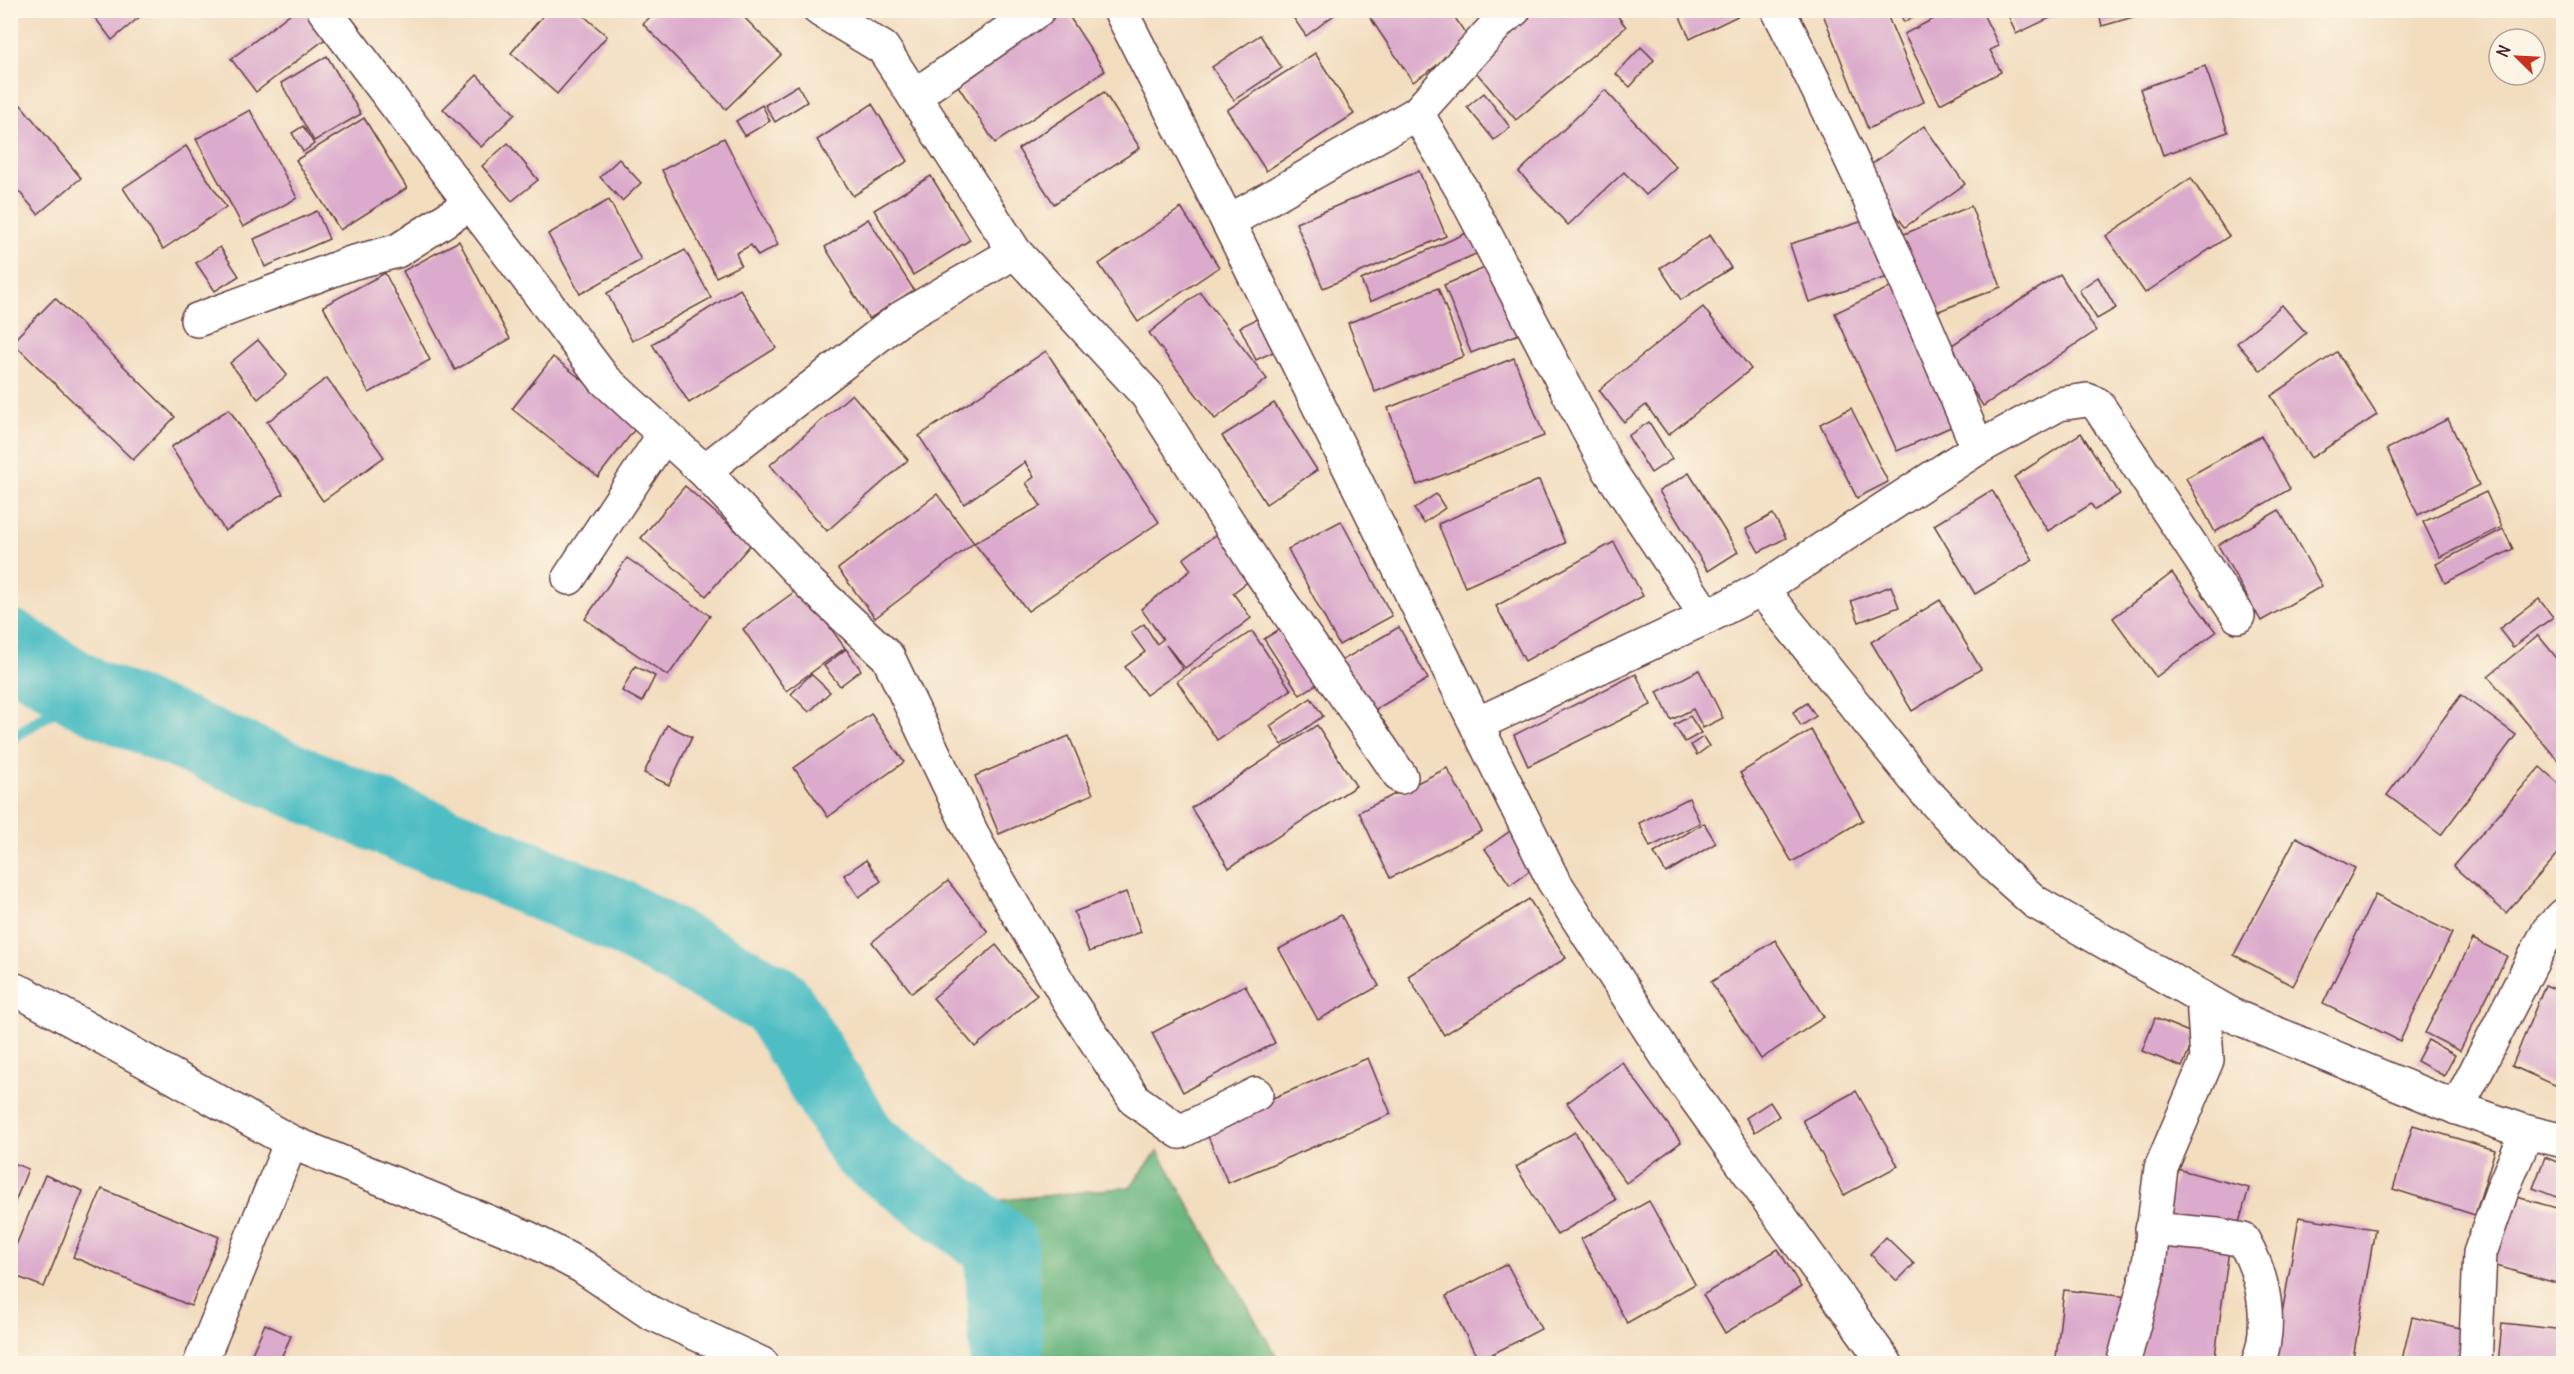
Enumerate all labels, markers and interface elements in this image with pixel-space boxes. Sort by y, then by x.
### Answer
north arrow [2487,27,2547,87]
text: N [2492,42,2515,60]

